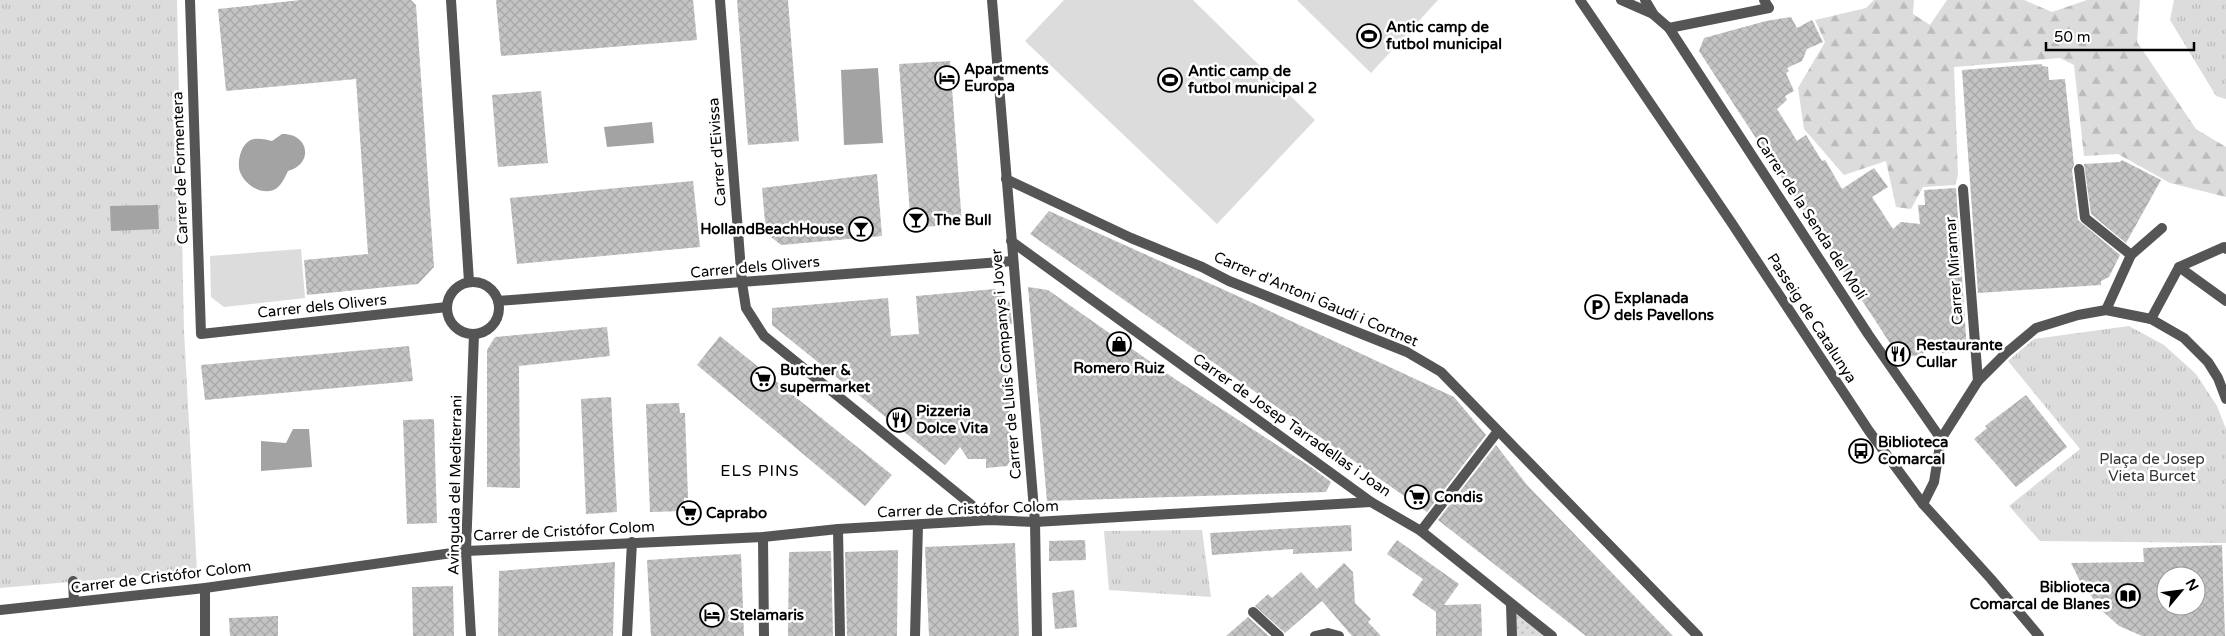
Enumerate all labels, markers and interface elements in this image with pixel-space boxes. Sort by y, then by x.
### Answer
place label: Antic camp de futbol municipal [1385,18,1502,54]
scale bar [2046,20,2194,52]
sports icon: Antic camp de futbol municipal [1356,23,1382,49]
text: 50 m [2054,28,2091,46]
place label: Apartments Europa [964,60,1049,96]
place label: Antic camp de futbol municipal 2 [1187,62,1317,98]
hotel icon: Apartments Europa [934,65,960,91]
sports icon: Antic camp de futbol municipal 2 [1157,67,1183,93]
street label: Carrer de Formentera [168,91,192,245]
street label: Carrer d'Eivissa [704,97,730,207]
street label: Carrer de la Senda del Molí [1751,133,1871,303]
bar icon: The Bull [903,207,929,233]
place label: The Bull [933,211,991,229]
bar icon: HollandBeachHouse [848,216,874,242]
street label: Carrer Miramar [1941,216,1967,326]
place label: HollandBeachHouse [700,220,845,238]
street label: Carrer de Lluís Companys i Jover [987,248,1025,480]
street label: Carrer d'Antoni Gaudí i Cortnet [1211,248,1421,350]
street label: Passeig de Catalunya [1763,250,1861,386]
street label: Carrer dels Olivers [690,252,820,282]
place label: Explanada dels Pavellons [1614,289,1714,324]
street label: Carrer dels Olivers [256,290,388,322]
parking icon: Explanada dels Pavellons [1584,294,1610,320]
shop icon: Romero Ruiz [1106,331,1132,357]
place label: Restaurante Cullar [1916,336,2003,371]
restaurant icon: Restaurante Cullar [1885,341,1911,367]
street label: Carrer de Josep Tarradellas i Joan [1189,349,1395,501]
place label: Romero Ruiz [1073,359,1165,377]
place label: Butcher & supermarket [780,361,871,397]
supermarket icon: Butcher & supermarket [750,366,776,392]
street label: Avinguda del Mediterrani [444,395,466,575]
place label: Pizzeria Dolce Vita [916,402,988,437]
restaurant icon: Pizzeria Dolce Vita [886,407,912,433]
place label: Biblioteca Comarcal [1878,433,1949,468]
bus stop icon: Biblioteca Comarcal [1848,438,1874,464]
park label: Plaça de Josep Vieta Burcet [2099,450,2205,485]
district label: ELS PINS [720,461,800,481]
supermarket icon: Condis [1404,484,1430,510]
place label: Condis [1434,488,1483,506]
street label: Carrer de Cristófor Colom [877,497,1059,521]
supermarket icon: Caprabo [676,500,702,526]
place label: Caprabo [706,504,767,523]
street label: Carrer de Cristófor Colom [473,517,655,545]
street label: Carrer de Cristófor Colom [70,557,252,597]
north arrow [2156,566,2206,616]
text: N [2182,576,2202,594]
place label: Biblioteca Comarcal de Blanes [1970,578,2110,613]
library icon: Biblioteca Comarcal de Blanes [2115,583,2141,609]
hotel icon: Stelamaris [699,602,725,628]
place label: Stelamaris [730,606,804,624]

